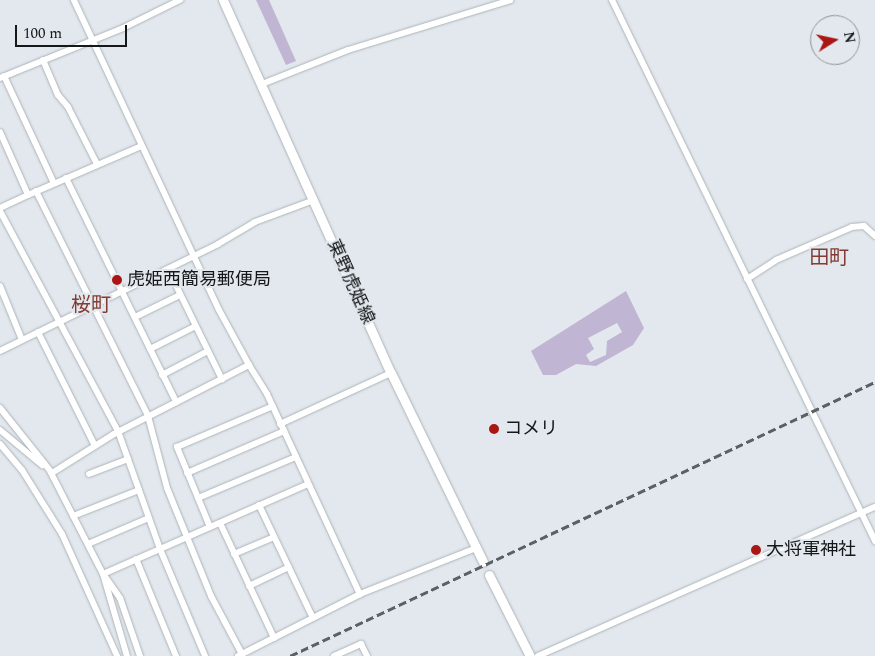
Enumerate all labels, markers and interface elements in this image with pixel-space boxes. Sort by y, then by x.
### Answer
scale bar [18,15,130,47]
north arrow [810,15,860,65]
text: 100 m [23,22,62,45]
text: N [838,30,861,45]
street label: 東野虎姫線 [322,236,378,328]
district label: 田町 [809,246,849,270]
place label: 虎姫西簡易郵便局 [127,269,271,291]
marker: 虎姫西簡易郵便局 [111,274,123,286]
district label: 桜町 [71,293,111,317]
place label: コメリ [504,418,558,440]
marker: コメリ [488,423,500,435]
place label: 大将軍神社 [766,539,856,561]
marker: 大将軍神社 [750,544,762,556]

